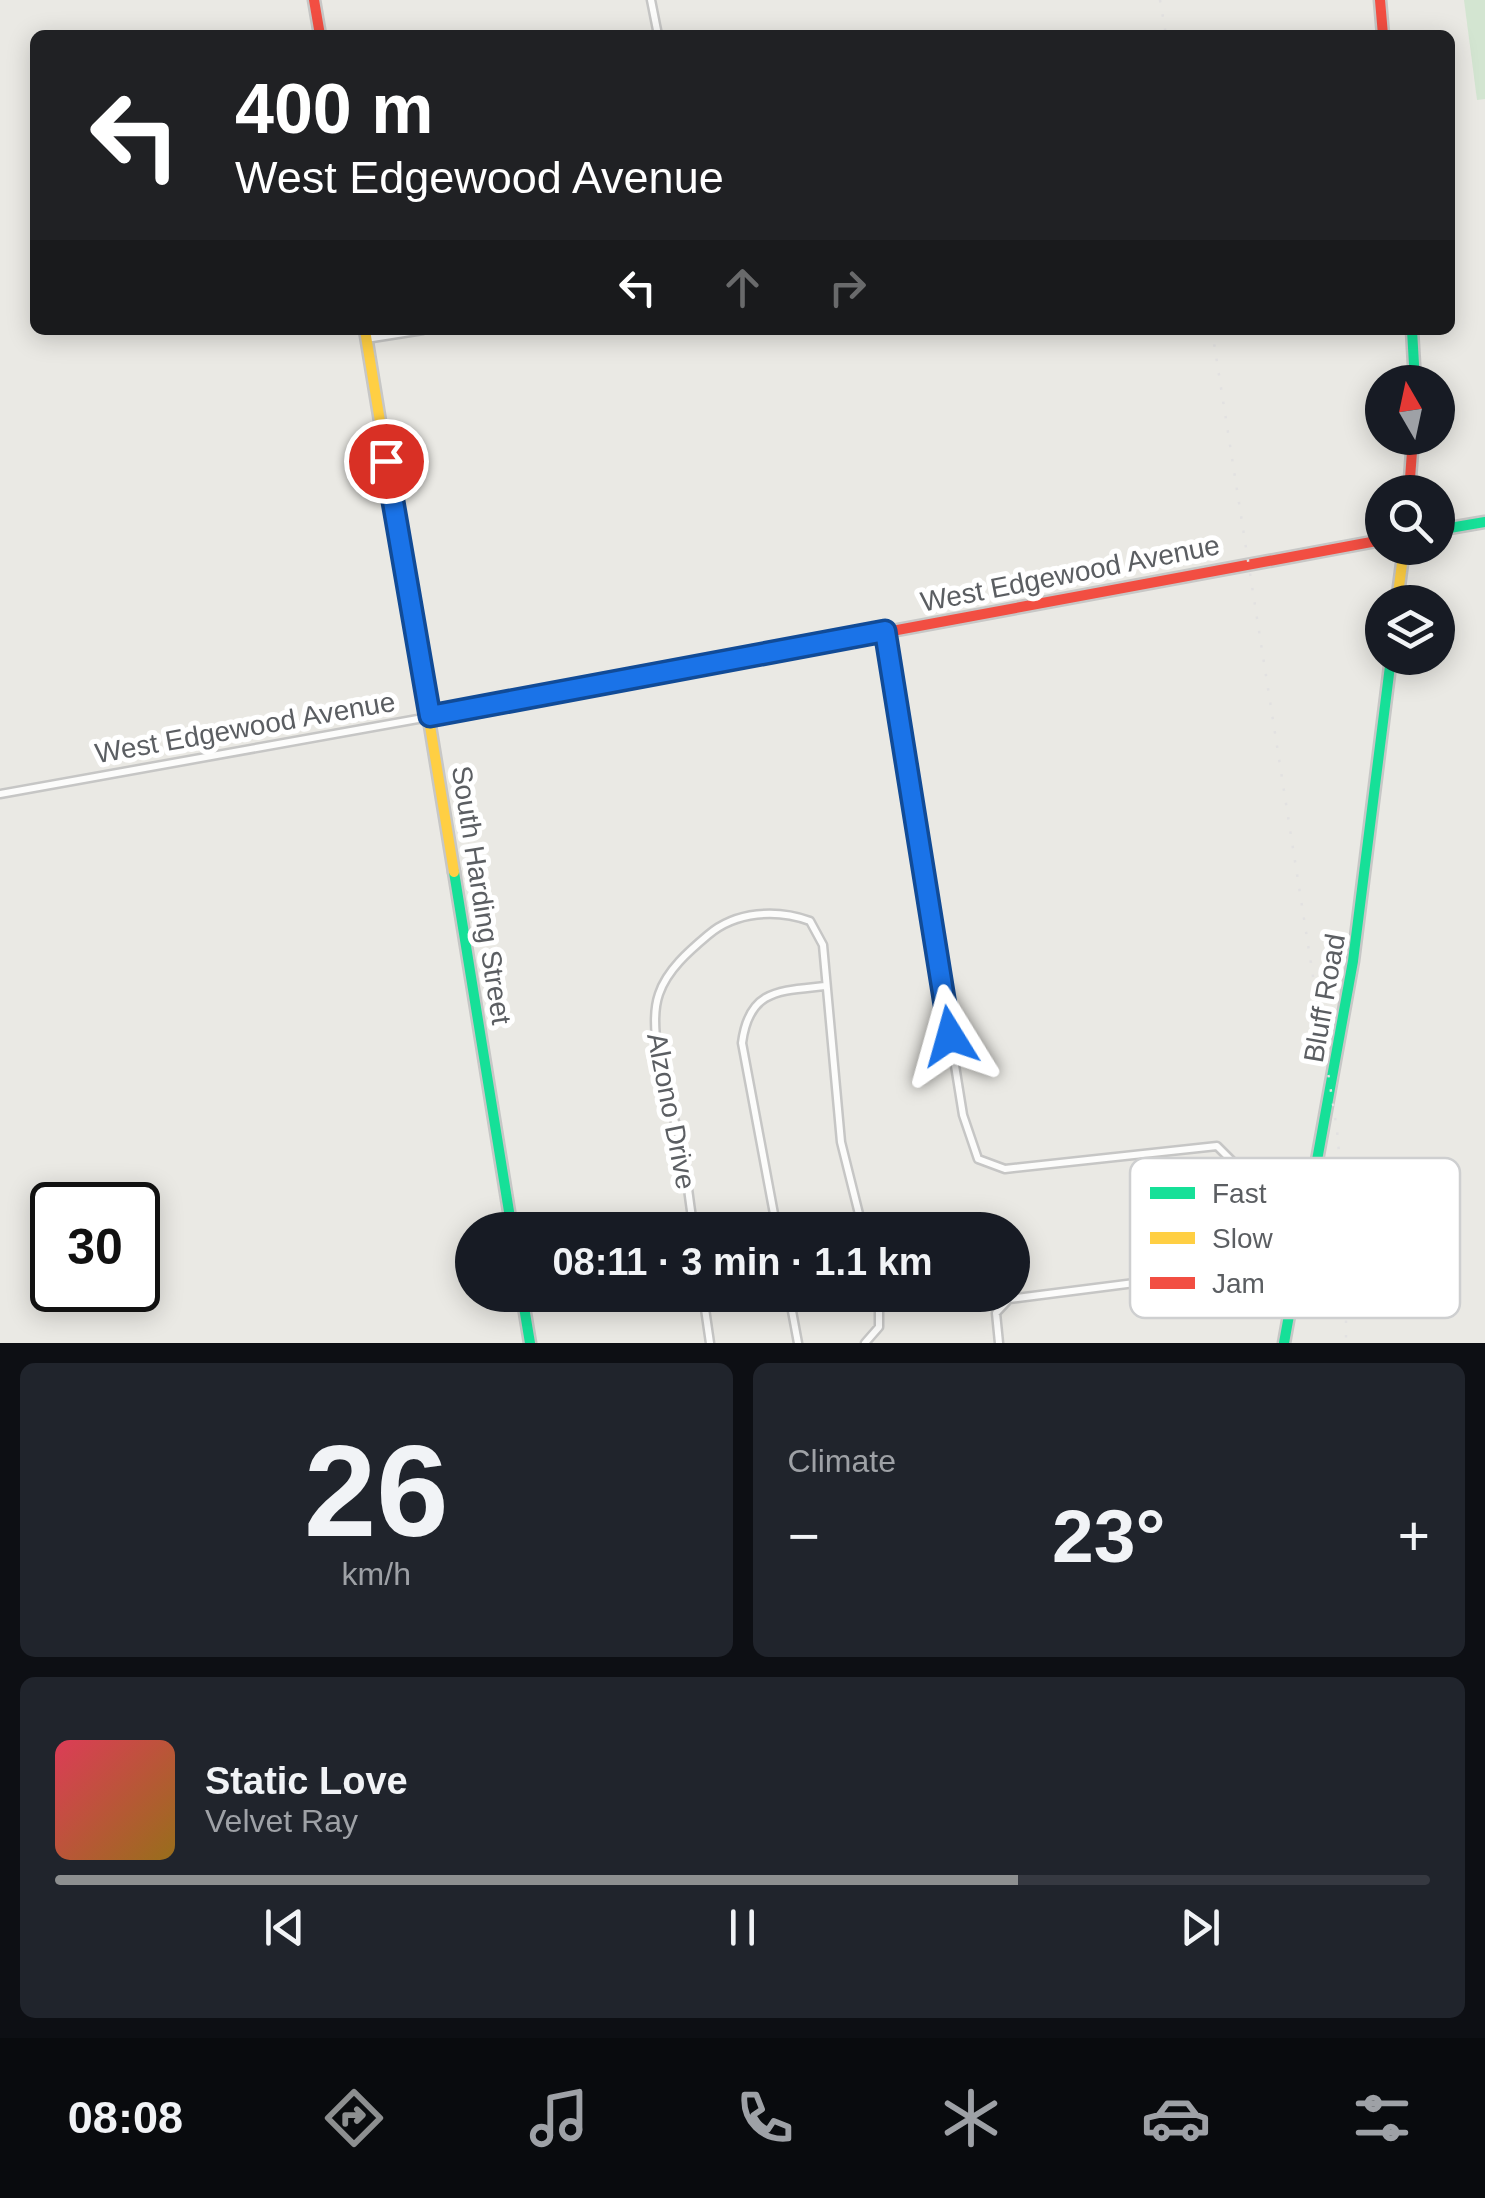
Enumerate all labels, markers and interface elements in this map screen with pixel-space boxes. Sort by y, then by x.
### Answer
icon: left [70,70,200,200]
text: 400 m [235,70,433,148]
text: West Edgewood Avenue [235,152,724,203]
icon: left [610,260,665,315]
icon: ahead [715,260,770,315]
icon: right [820,260,875,315]
north arrow [1365,365,1455,455]
map controls [1365,365,1455,675]
pin [344,419,429,504]
icon: arrive [359,434,414,489]
button: search [1365,475,1455,565]
street label: West Edgewood Avenue [918,529,1222,618]
button: layers [1365,585,1455,675]
street label: West Edgewood Avenue [93,686,398,769]
street label: South Harding Street [446,764,517,1027]
street label: Bluff Road [1298,931,1351,1065]
position arrow [898,984,1002,1088]
street label: Alzono Drive [641,1030,702,1192]
legend [1130,1158,1460,1318]
text: Fast [1212,1178,1267,1209]
speed limit sign: 30 [30,1182,160,1312]
text: Slow [1212,1223,1273,1254]
text: 08:11 · 3 min · 1.1 km [552,1241,933,1283]
text: Jam [1212,1268,1265,1299]
text: 26 [304,1418,449,1564]
text: Climate [788,1443,896,1479]
text: 23° [1052,1494,1165,1578]
text: − [788,1505,820,1567]
text: + [1398,1505,1430,1567]
text: km/h [342,1556,411,1592]
text: Static Love [205,1760,408,1802]
text: Velvet Ray [205,1803,358,1839]
icon: previous [257,1900,312,1955]
icon: pause [715,1900,770,1955]
icon: next [1173,1900,1228,1955]
icon: directions [319,2083,389,2153]
icon: music [524,2083,594,2153]
icon: phone [730,2083,800,2153]
icon: climate [936,2083,1006,2153]
icon: car [1141,2083,1211,2153]
icon: filters [1347,2083,1417,2153]
text: 08:08 [68,2092,183,2143]

